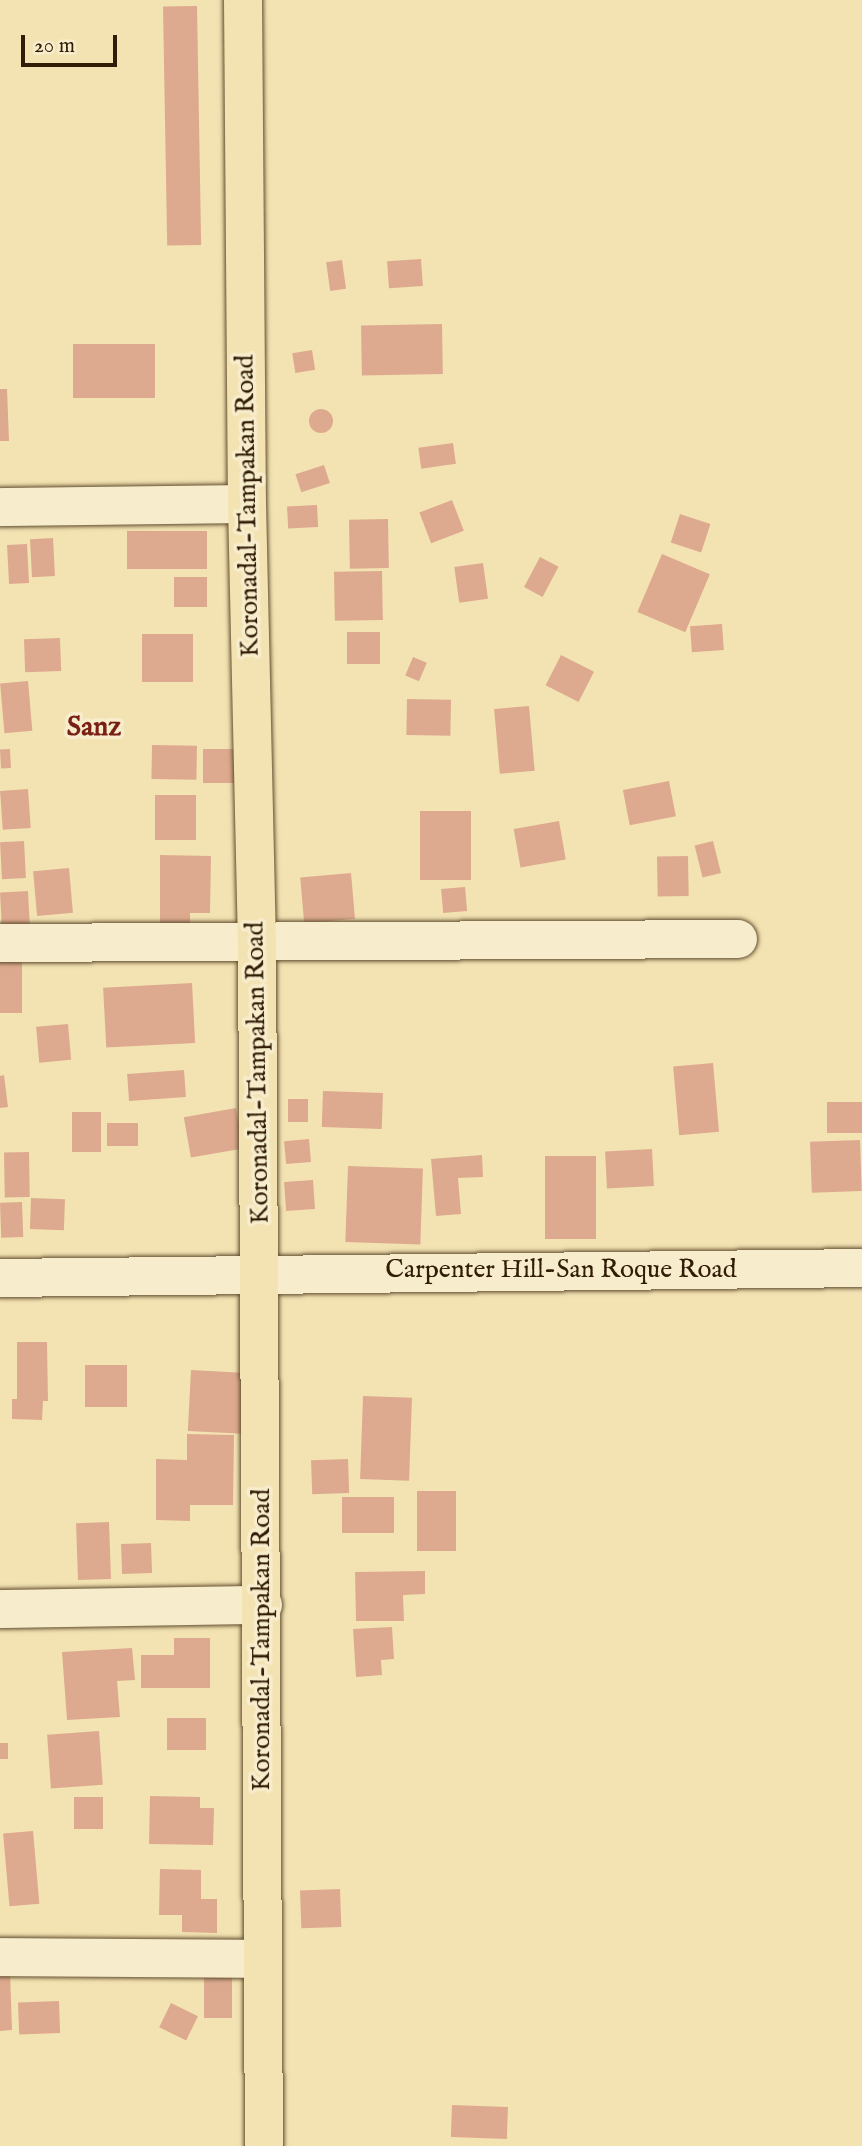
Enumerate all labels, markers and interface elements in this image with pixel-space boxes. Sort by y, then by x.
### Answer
scale bar [24,21,121,65]
text: 20 m [34,33,75,60]
street label: Koronadal-Tampakan Road [230,354,266,658]
district label: Sanz [67,711,121,745]
street label: Koronadal-Tampakan Road [240,921,276,1225]
street label: Carpenter Hill-San Roque Road [385,1254,737,1286]
street label: Koronadal-Tampakan Road [246,1489,278,1791]

